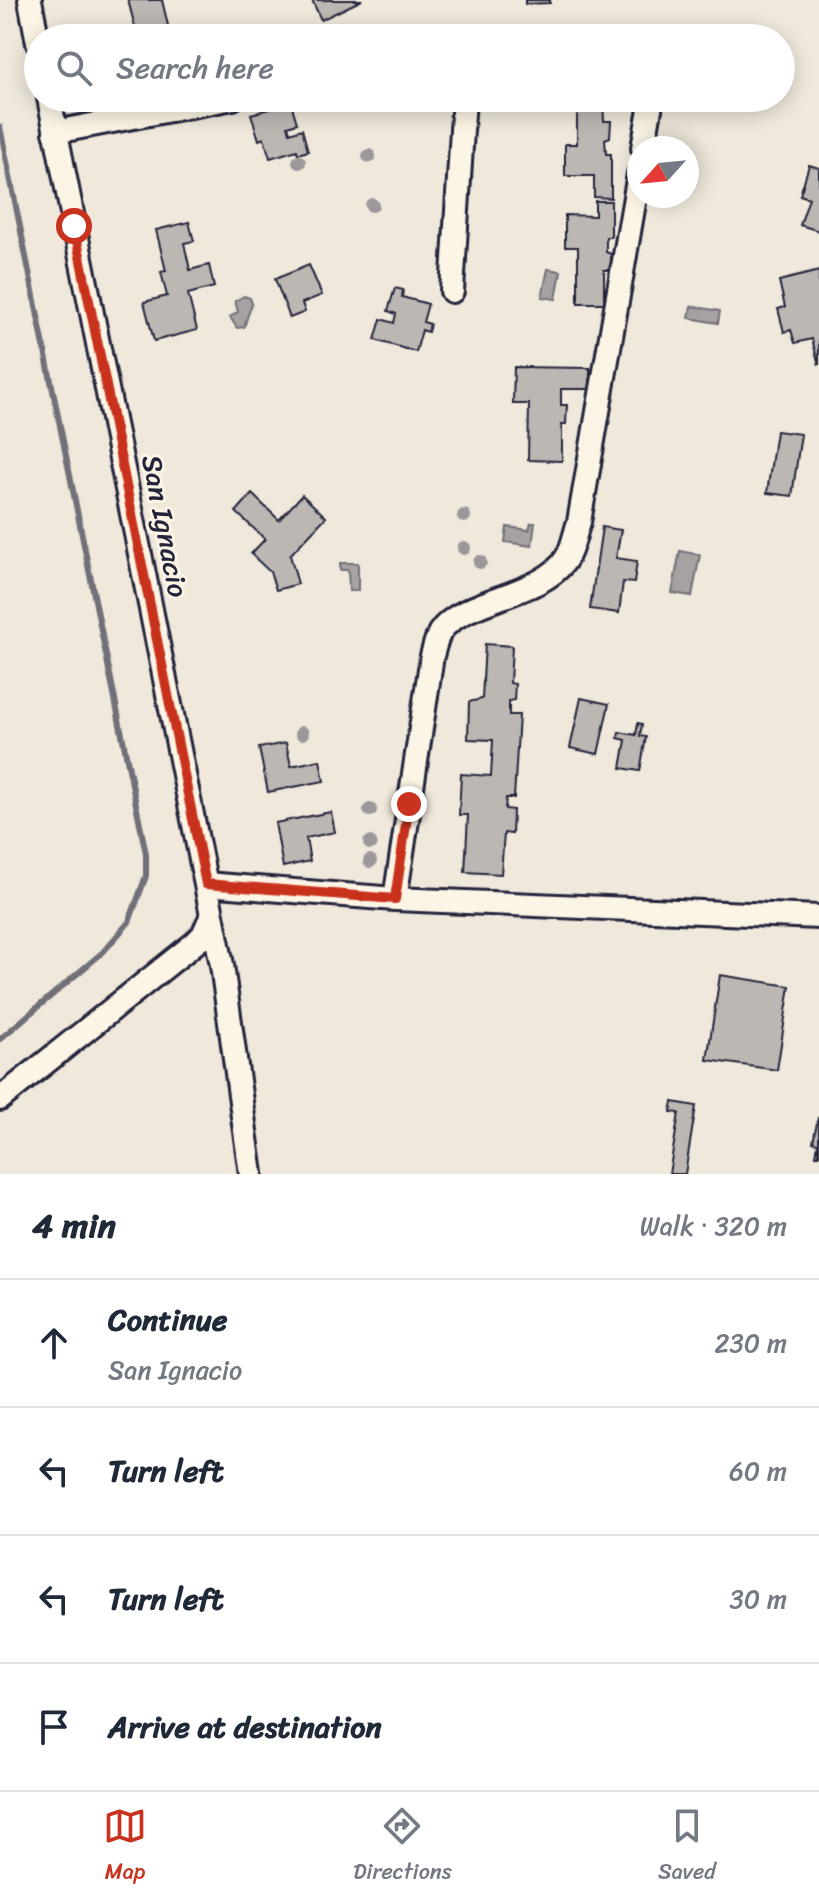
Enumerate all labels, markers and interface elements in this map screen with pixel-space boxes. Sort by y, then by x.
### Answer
search box [24,24,795,112]
text: Search here [116,41,274,95]
icon: search [52,46,96,90]
north arrow [627,136,699,208]
route start [56,208,92,244]
street label: San Ignacio [127,450,203,602]
route end [391,786,427,822]
text: 4 min [32,1196,116,1256]
text: Walk · 320 m [640,1203,787,1249]
text: Continue [108,1293,227,1347]
text: 230 m [715,1320,787,1366]
icon: ahead [32,1321,76,1365]
text: San Ignacio [108,1347,242,1393]
text: Turn left [108,1444,224,1498]
text: 60 m [729,1448,787,1494]
icon: left [32,1449,76,1493]
text: Turn left [108,1572,224,1626]
text: 30 m [730,1576,787,1622]
icon: left [32,1577,76,1621]
text: Arrive at destination [108,1700,382,1754]
icon: arrive [32,1705,76,1749]
tab: Map [103,1804,147,1891]
tab: Directions [353,1804,452,1891]
tab: Saved [658,1804,716,1891]

